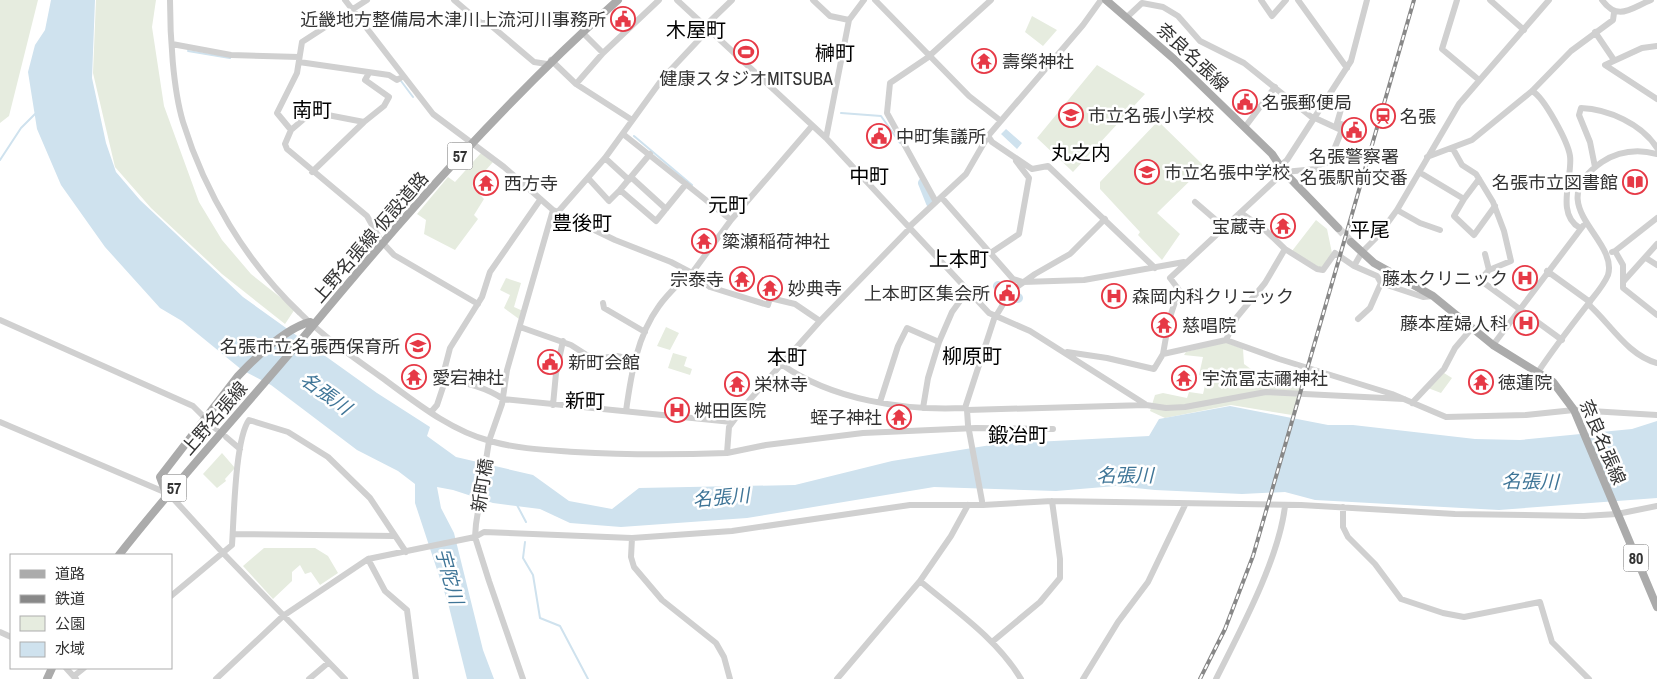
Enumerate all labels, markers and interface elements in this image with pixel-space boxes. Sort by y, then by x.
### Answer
public building icon: 近畿地方整備局木津川上流河川事務所 [610,6,636,32]
place label: 近畿地方整備局木津川上流河川事務所 [300,7,606,32]
district label: 木屋町 [666,16,726,43]
street label: 奈良名張線 [1152,17,1234,97]
sports icon: 健康スタジオMITSUBA [733,39,759,65]
district label: 榊町 [815,39,855,66]
temple icon: 壽榮神社 [971,48,997,74]
place label: 壽榮神社 [1002,49,1074,74]
place label: 健康スタジオMITSUBA [659,66,833,91]
public building icon: 名張郵便局 [1232,89,1258,115]
place label: 名張郵便局 [1262,90,1352,115]
district label: 南町 [292,96,332,123]
school or university icon: 市立名張小学校 [1058,102,1084,128]
place label: 市立名張小学校 [1088,103,1214,128]
station icon: 名張 [1370,103,1396,129]
place label: 名張 [1400,104,1436,129]
public building icon: 名張警察署 名張駅前交番 [1341,117,1367,143]
public building icon: 中町集議所 [866,123,892,149]
place label: 中町集議所 [896,124,986,149]
district label: 丸之内 [1051,139,1111,166]
road number: 57 [448,142,472,170]
place label: 名張警察署 名張駅前交番 [1300,144,1408,190]
school or university icon: 市立名張中学校 [1134,159,1160,185]
place label: 市立名張中学校 [1164,160,1290,185]
district label: 中町 [849,162,889,189]
street label: 上野名張線 仮設道路 [306,166,434,308]
library icon: 名張市立図書館 [1622,169,1648,195]
temple icon: 西方寺 [473,170,499,196]
place label: 名張市立図書館 [1492,170,1618,195]
place label: 西方寺 [504,171,558,196]
district label: 元町 [708,191,748,218]
district label: 豊後町 [552,209,612,236]
temple icon: 宝蔵寺 [1270,213,1296,239]
place label: 宝蔵寺 [1212,214,1266,239]
district label: 平尾 [1350,216,1390,243]
temple icon: 簗瀬稲荷神社 [691,228,717,254]
place label: 簗瀬稲荷神社 [722,229,830,254]
district label: 上本町 [929,245,989,272]
hospital icon: 藤本クリニック [1512,265,1538,291]
temple icon: 宗泰寺 [729,266,755,292]
place label: 藤本クリニック [1382,266,1508,291]
place label: 宗泰寺 [670,267,724,292]
temple icon: 妙典寺 [757,275,783,301]
place label: 妙典寺 [788,276,842,301]
public building icon: 上本町区集会所 [994,280,1020,306]
place label: 上本町区集会所 [864,281,990,306]
hospital icon: 森岡内科クリニック [1101,283,1127,309]
place label: 森岡内科クリニック [1132,284,1294,309]
hospital icon: 藤本産婦人科 [1513,310,1539,336]
place label: 藤本産婦人科 [1400,311,1508,336]
temple icon: 慈唱院 [1151,312,1177,338]
place label: 慈唱院 [1182,313,1236,338]
school or university icon: 名張市立名張西保育所 [405,333,431,359]
place label: 名張市立名張西保育所 [220,334,400,359]
district label: 柳原町 [942,342,1002,369]
district label: 本町 [767,343,807,370]
public building icon: 新町会館 [537,349,563,375]
place label: 新町会館 [568,350,640,375]
temple icon: 愛宕神社 [401,364,427,390]
place label: 愛宕神社 [432,365,504,390]
temple icon: 宇流冨志禰神社 [1171,365,1197,391]
water label: 名張川 [295,366,358,421]
place label: 宇流冨志禰神社 [1202,366,1328,391]
temple icon: 徳蓮院 [1468,369,1494,395]
place label: 徳蓮院 [1498,370,1552,395]
temple icon: 栄林寺 [724,371,750,397]
place label: 栄林寺 [754,372,808,397]
street label: 上野名張線 [175,376,253,460]
district label: 新町 [565,387,605,414]
street label: 奈良名張線 [1574,396,1632,488]
hospital icon: 桝田医院 [664,397,690,423]
place label: 桝田医院 [694,398,766,423]
temple icon: 蛭子神社 [886,404,912,430]
place label: 蛭子神社 [810,405,882,430]
district label: 鍛冶町 [988,421,1048,448]
street label: 新町橋 [465,456,499,514]
water label: 名張川 [1096,462,1155,488]
water label: 名張川 [1501,468,1561,495]
road number: 57 [162,474,186,502]
water label: 名張川 [691,481,753,512]
road number: 80 [1624,544,1648,572]
water label: 宇陀川 [430,545,470,609]
legend [10,554,172,669]
text: 道路 [55,563,85,584]
text: 鉄道 [55,588,85,609]
text: 公園 [55,613,85,634]
text: 水域 [55,638,85,659]

